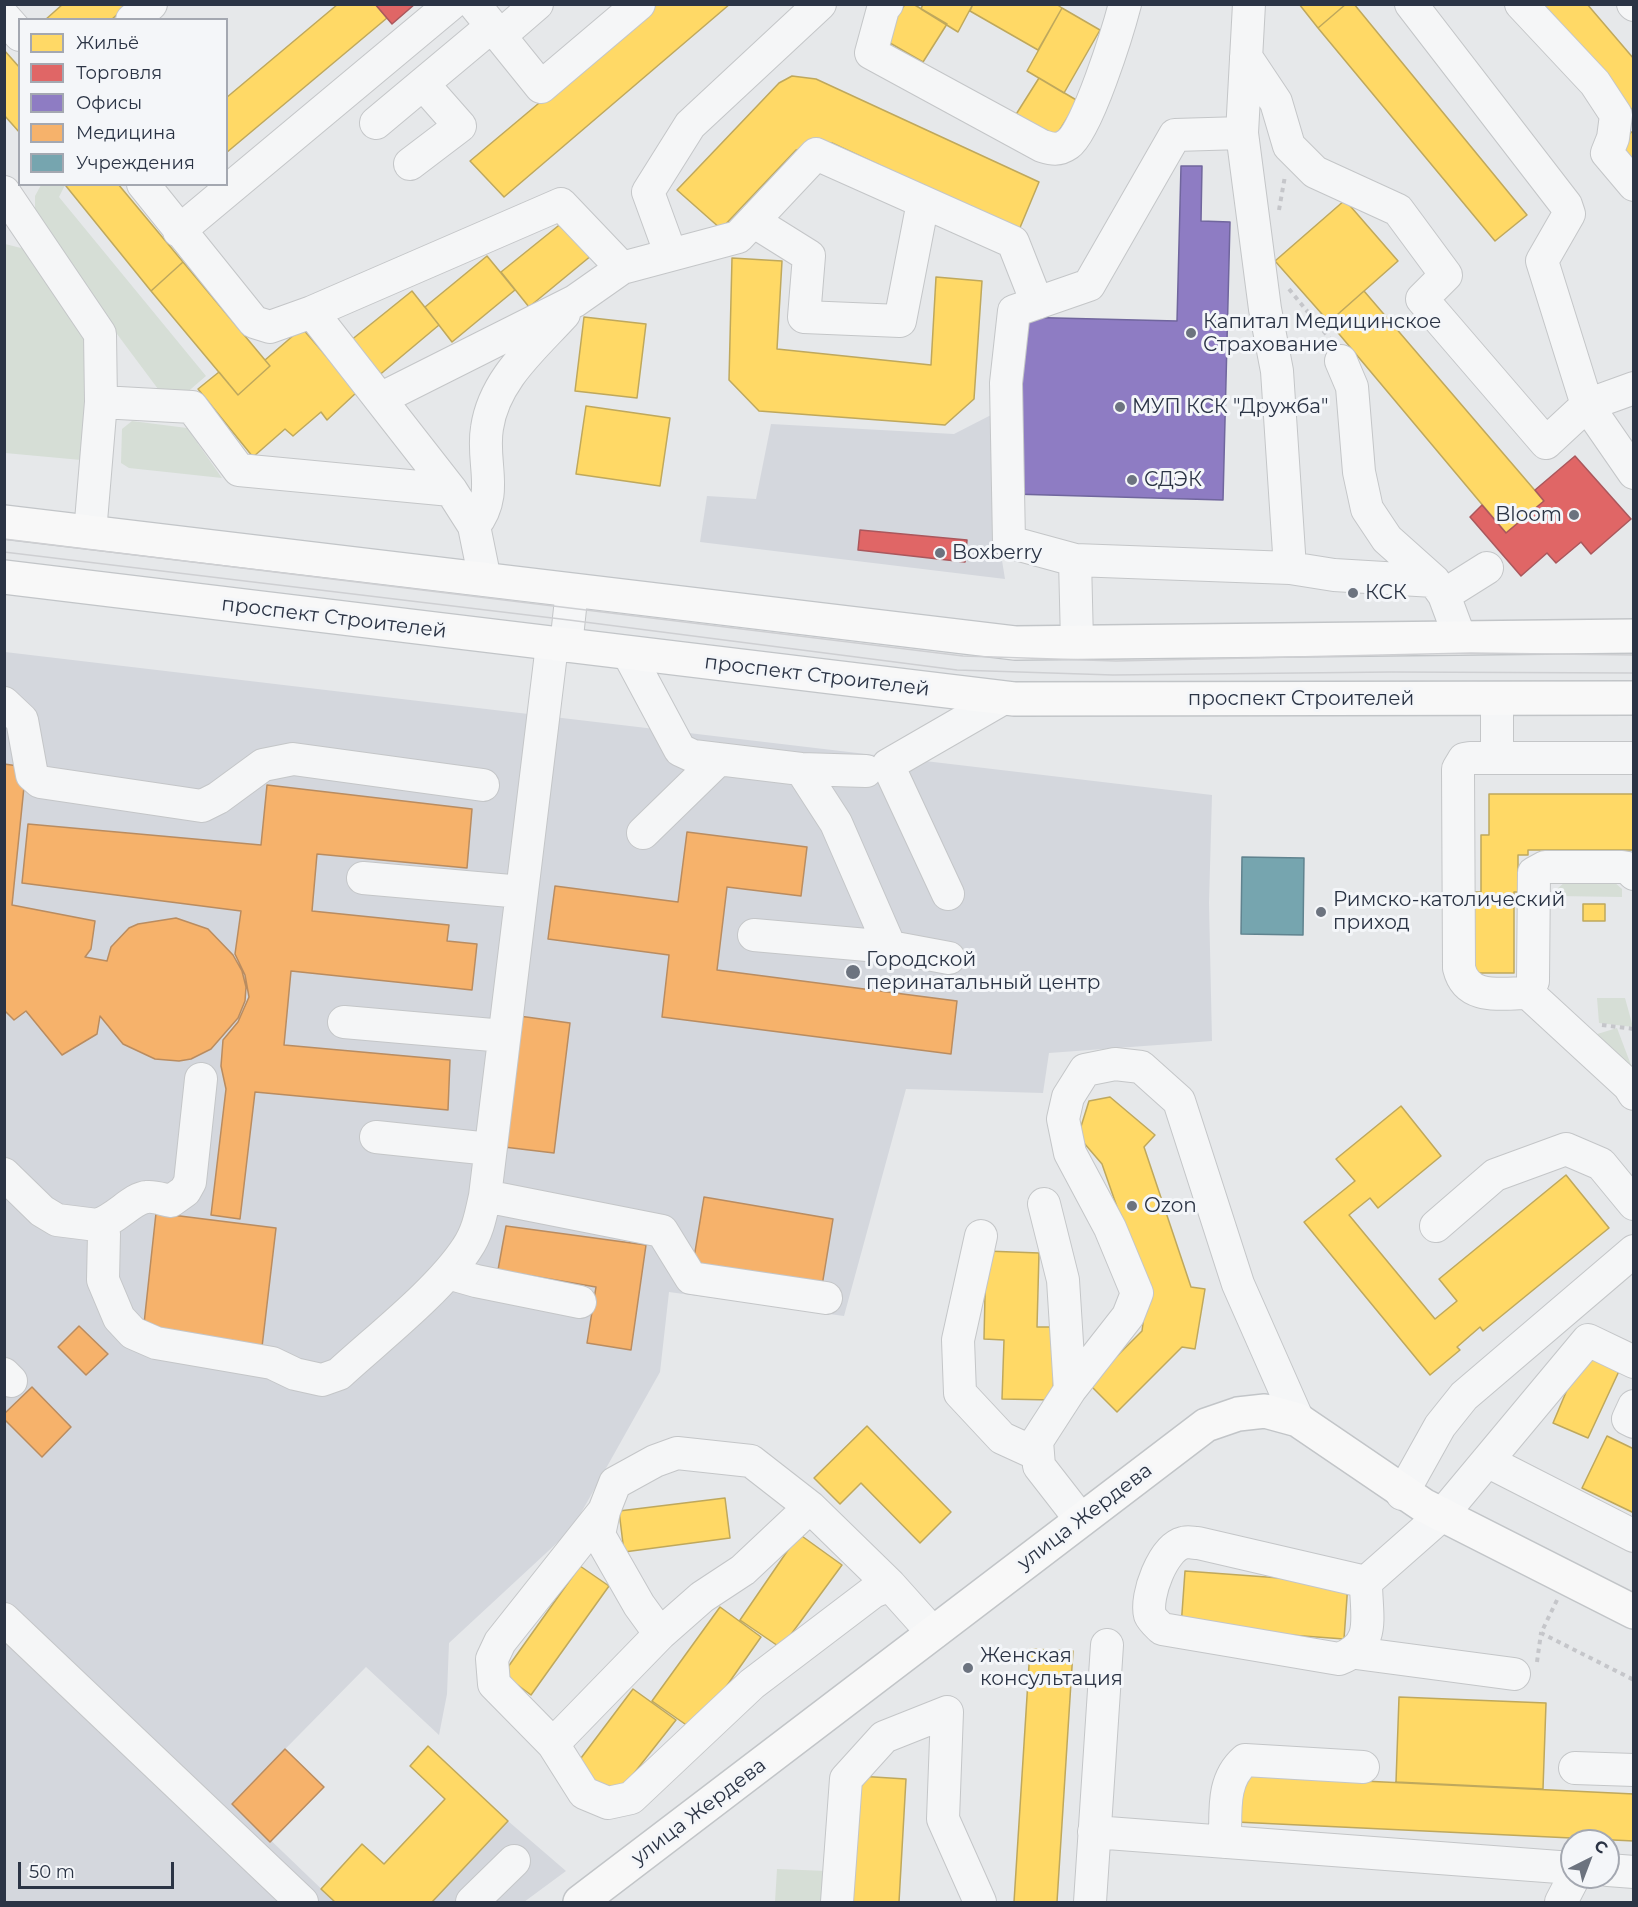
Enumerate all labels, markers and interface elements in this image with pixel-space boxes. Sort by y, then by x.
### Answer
legend [18,18,228,186]
text: Жильё [76,32,139,54]
text: Торговля [76,62,162,84]
text: Офисы [76,92,142,114]
text: Медицина [76,122,176,144]
text: Учреждения [76,152,195,174]
place label: Капитал Медицинское Страхование [1203,310,1441,357]
marker: Капитал Медицинское Страхование [1184,326,1198,340]
place label: МУП КСК "Дружба" [1132,395,1328,419]
marker: МУП КСК "Дружба" [1113,400,1127,414]
place label: СДЭК [1144,468,1202,492]
marker: СДЭК [1125,473,1139,487]
place label: Bloom [1495,503,1562,527]
marker: Bloom [1567,508,1581,522]
place label: Boxberry [952,541,1042,565]
marker: Boxberry [933,546,947,560]
place label: КСК [1365,581,1407,605]
marker: КСК [1346,586,1360,600]
street label: проспект Строителей [220,592,448,644]
street label: проспект Строителей [703,650,931,702]
street label: проспект Строителей [1188,687,1414,711]
place label: Римско-католический приход [1333,888,1565,935]
marker: Римско-католический приход [1314,905,1328,919]
place label: Городской перинатальный центр [866,948,1100,995]
marker: Городской перинатальный центр [844,963,862,981]
place label: Ozon [1144,1194,1197,1218]
marker: Ozon [1125,1199,1139,1213]
street label: улица Жердева [1013,1459,1157,1575]
place label: Женская консультация [980,1644,1123,1691]
marker: Женская консультация [961,1661,975,1675]
street label: улица Жердева [627,1754,771,1870]
north arrow [1560,1829,1620,1889]
text: С [1590,1836,1612,1858]
scale bar [21,1850,177,1888]
text: 50 m [29,1861,75,1883]

